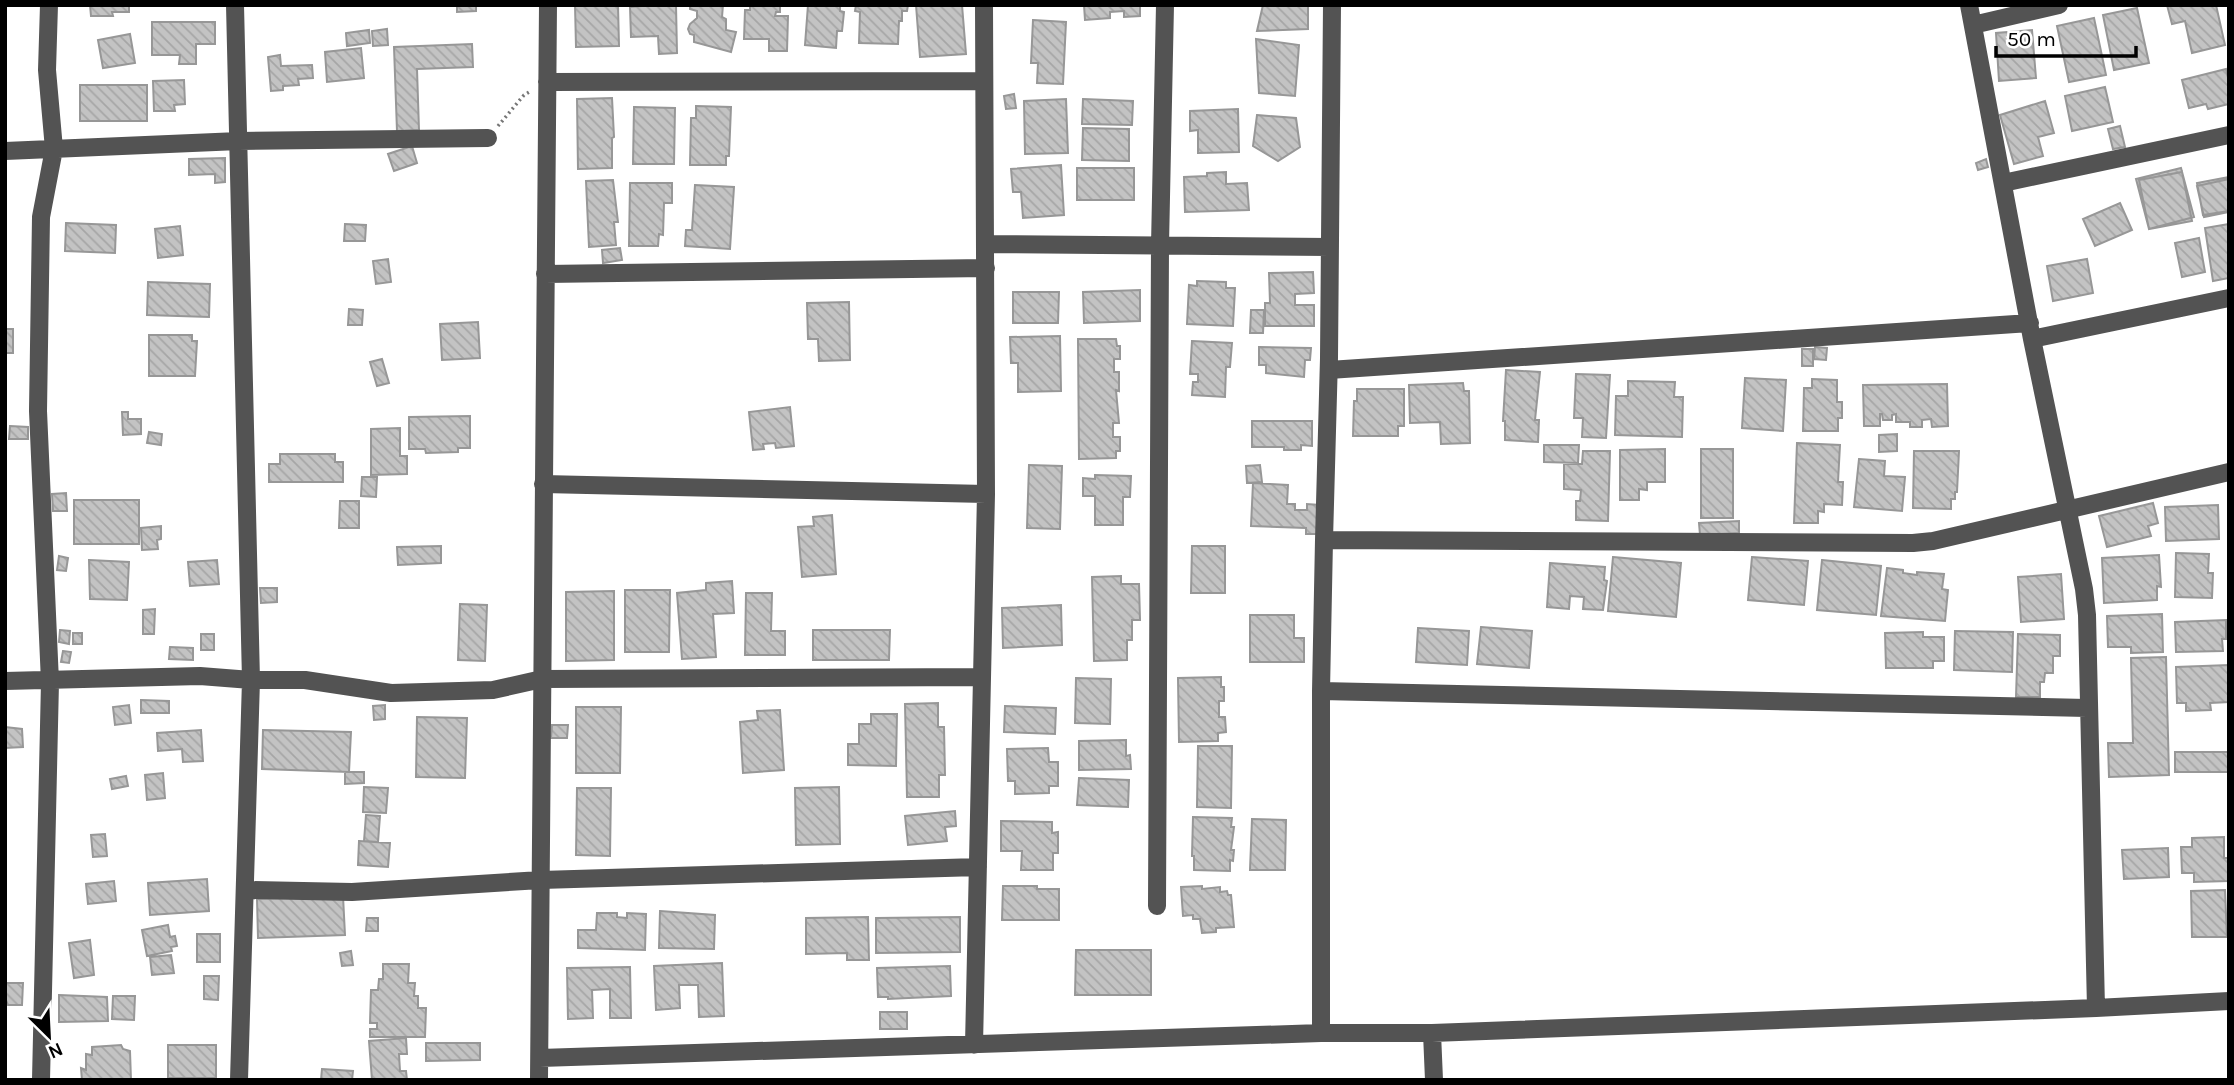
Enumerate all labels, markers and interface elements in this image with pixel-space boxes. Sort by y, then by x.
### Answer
scale bar [1996,14,2136,58]
text: 50 m [2007,27,2056,51]
north arrow [14,1001,84,1071]
text: N [45,1038,66,1063]

